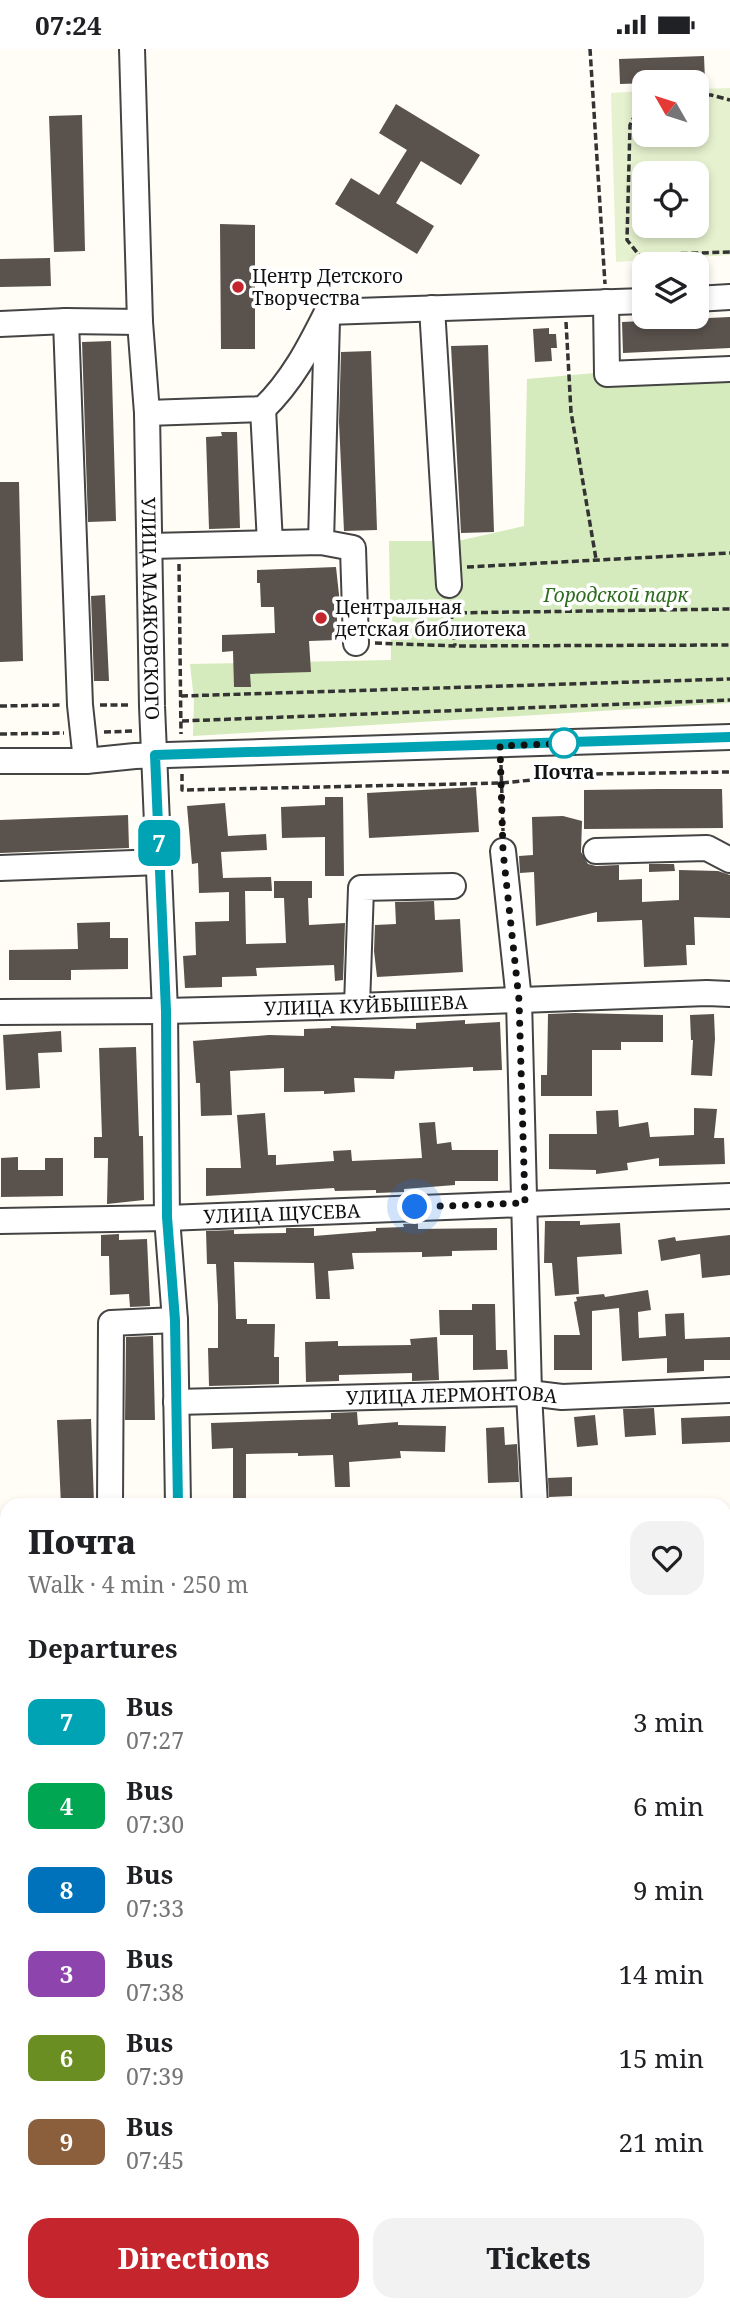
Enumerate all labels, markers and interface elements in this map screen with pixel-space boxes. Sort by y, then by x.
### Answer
text: 07:24 [35,7,102,43]
north arrow [632,70,709,147]
map controls [632,70,709,329]
button: locate [632,161,709,238]
button: layers [632,252,709,329]
place label: Центр Детского Творчества [252,263,403,311]
marker: Центр Детского Творчества [230,279,246,295]
street label: УЛИЦА МАЯКОВСКОГО [135,497,166,721]
park label: Городской парк [543,582,689,608]
place label: Центральная детская библиотека [335,594,527,642]
marker: Центральная детская библиотека [313,610,329,626]
marker: Почта [549,728,579,758]
place label: Почта [533,759,595,785]
line badge: 7 [136,820,182,866]
text: 7 [152,826,166,859]
street label: УЛИЦА КУЙБЫШЕВА [264,989,469,1021]
your location [397,1189,432,1224]
street label: УЛИЦА ЩУСЕВА [203,1197,361,1230]
street label: УЛИЦА ЛЕРМОНТОВА [346,1380,560,1411]
text: Почта [28,1519,136,1564]
button: heart [630,1521,704,1595]
text: Walk · 4 min · 250 m [28,1568,248,1600]
text: Departures [28,1630,178,1666]
text: Bus [126,1688,173,1724]
text: 3 min [633,1704,704,1740]
text: 7 [60,1705,73,1738]
text: 07:27 [126,1724,184,1756]
text: Bus [126,1772,173,1808]
text: 6 min [633,1788,704,1824]
text: 4 [60,1789,73,1822]
text: 07:30 [126,1808,184,1840]
text: Bus [126,1856,173,1892]
text: 9 min [633,1872,704,1908]
text: 8 [60,1873,73,1906]
text: 07:33 [126,1892,184,1924]
text: Bus [126,1940,173,1976]
text: 14 min [619,1956,704,1992]
text: 3 [60,1957,73,1990]
text: 07:38 [126,1976,184,2008]
text: Bus [126,2024,173,2060]
text: 15 min [619,2040,704,2076]
text: 6 [60,2041,73,2074]
text: 07:39 [126,2060,184,2092]
text: Bus [126,2108,173,2144]
text: 21 min [619,2124,704,2160]
text: 9 [60,2125,73,2158]
text: 07:45 [126,2144,184,2176]
button: Directions [28,2218,359,2298]
button: Tickets [373,2218,704,2298]

